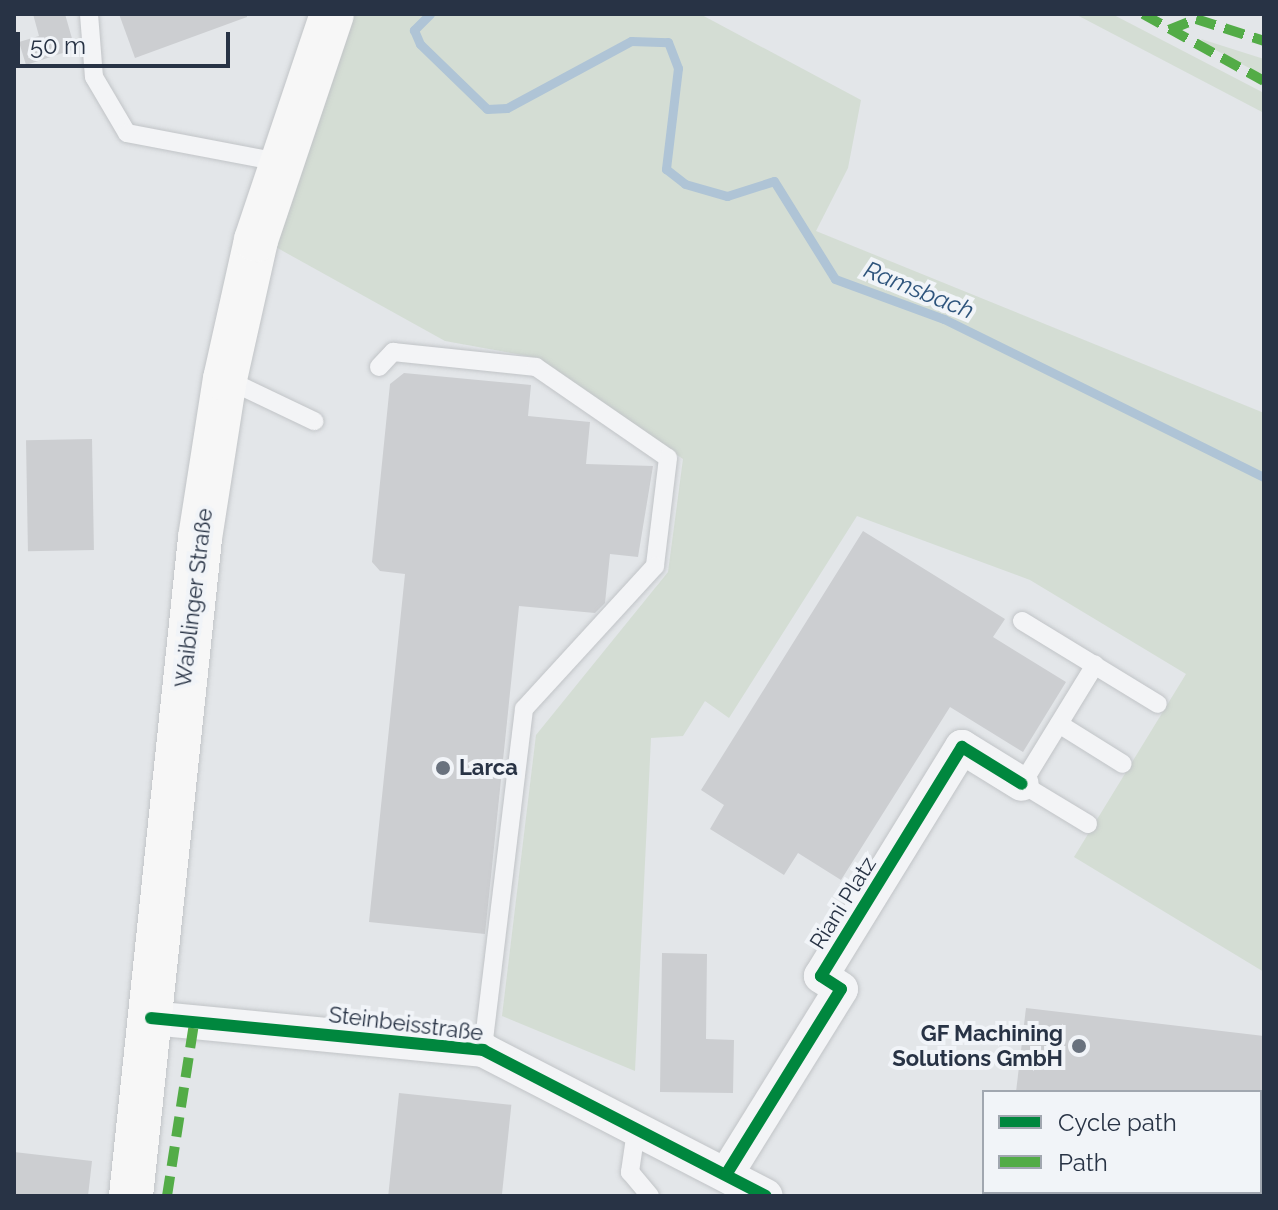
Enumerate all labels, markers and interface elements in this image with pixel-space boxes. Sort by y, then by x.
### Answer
scale bar [20,16,234,66]
text: 50 m [30,31,86,60]
water label: Ramsbach [860,255,978,325]
street label: Waiblinger Straße [170,507,218,689]
place label: Larca [459,755,518,781]
marker: Larca [434,759,452,777]
street label: Riani Platz [804,852,882,954]
street label: Steinbeisstraße [327,1001,485,1047]
place label: GF Machining Solutions GmbH [892,1020,1063,1072]
marker: GF Machining Solutions GmbH [1070,1037,1088,1055]
legend [982,1090,1262,1194]
text: Cycle path [1058,1108,1177,1137]
text: Path [1058,1148,1108,1177]

